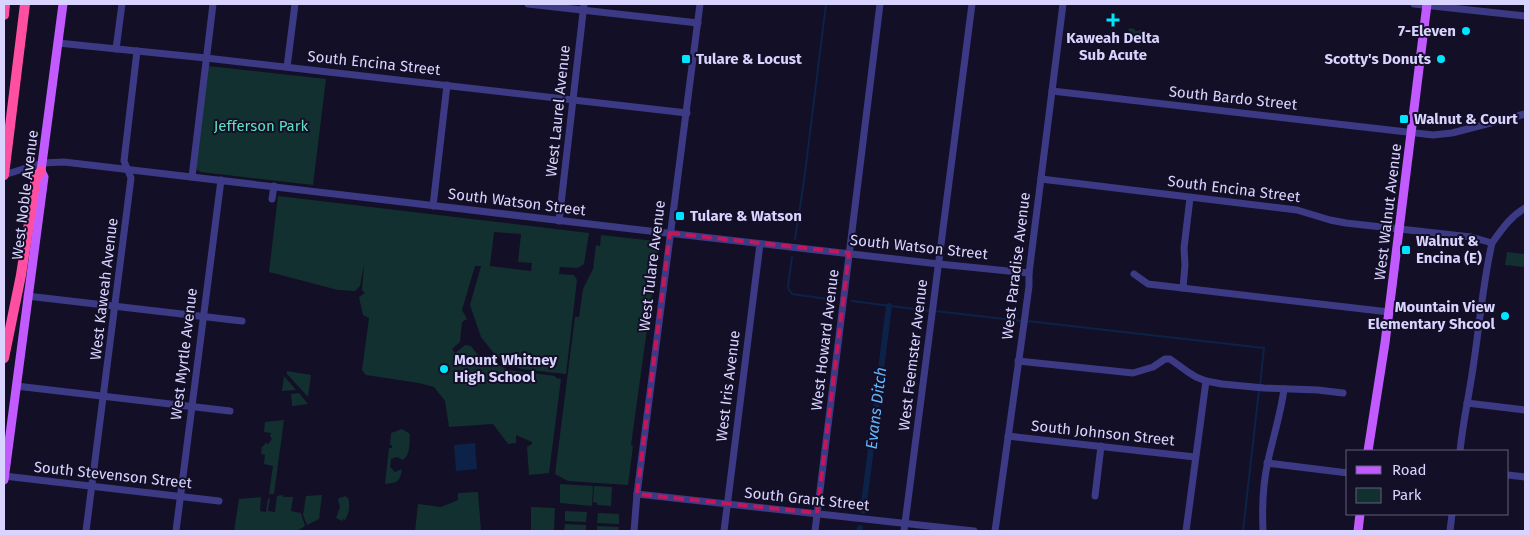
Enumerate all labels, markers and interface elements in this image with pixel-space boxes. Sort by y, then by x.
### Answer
marker: Kaweah Delta Sub Acute [1106,13,1120,27]
place label: 7-Eleven [1398,22,1456,40]
marker: 7-Eleven [1460,25,1472,37]
place label: Kaweah Delta Sub Acute [1066,29,1160,64]
street label: West Laurel Avenue [542,44,574,178]
street label: South Encina Street [307,47,442,79]
place label: Tulare & Locust [696,50,802,68]
place label: Scotty's Donuts [1324,50,1431,68]
marker: Tulare & Locust [680,53,692,65]
marker: Scotty's Donuts [1435,53,1447,65]
street label: South Bardo Street [1168,82,1299,114]
place label: Walnut & Court [1414,110,1518,128]
marker: Walnut & Court [1398,113,1410,125]
park label: Jefferson Park [214,117,309,135]
street label: West Noble Avenue [8,129,42,261]
street label: West Walnut Avenue [1371,142,1405,282]
street label: South Encina Street [1167,172,1302,206]
street label: South Watson Street [447,185,587,219]
street label: West Paradise Avenue [998,191,1034,341]
street label: West Tulare Avenue [635,199,669,333]
place label: Tulare & Watson [690,207,802,225]
marker: Tulare & Watson [674,210,686,222]
street label: West Kaweah Avenue [86,217,122,361]
street label: South Watson Street [849,231,989,263]
place label: Walnut & Encina (E) [1416,232,1482,267]
marker: Walnut & Encina (E) [1400,244,1412,256]
street label: West Howard Avenue [807,268,843,412]
street label: West Feemster Avenue [895,278,931,432]
street label: West Myrtle Avenue [167,287,201,421]
place label: Mountain View Elementary Shcool [1368,298,1496,333]
marker: Mountain View Elementary Shcool [1499,310,1511,322]
street label: West Iris Avenue [712,329,744,443]
place label: Mount Whitney High School [454,351,557,386]
marker: Mount Whitney High School [438,363,450,375]
water label: Evans Ditch [862,366,890,450]
street label: South Johnson Street [1030,417,1176,450]
legend [1346,450,1509,515]
street label: South Stevenson Street [33,458,194,492]
text: Road [1392,461,1427,479]
street label: South Grant Street [744,483,871,515]
text: Park [1392,486,1422,504]

